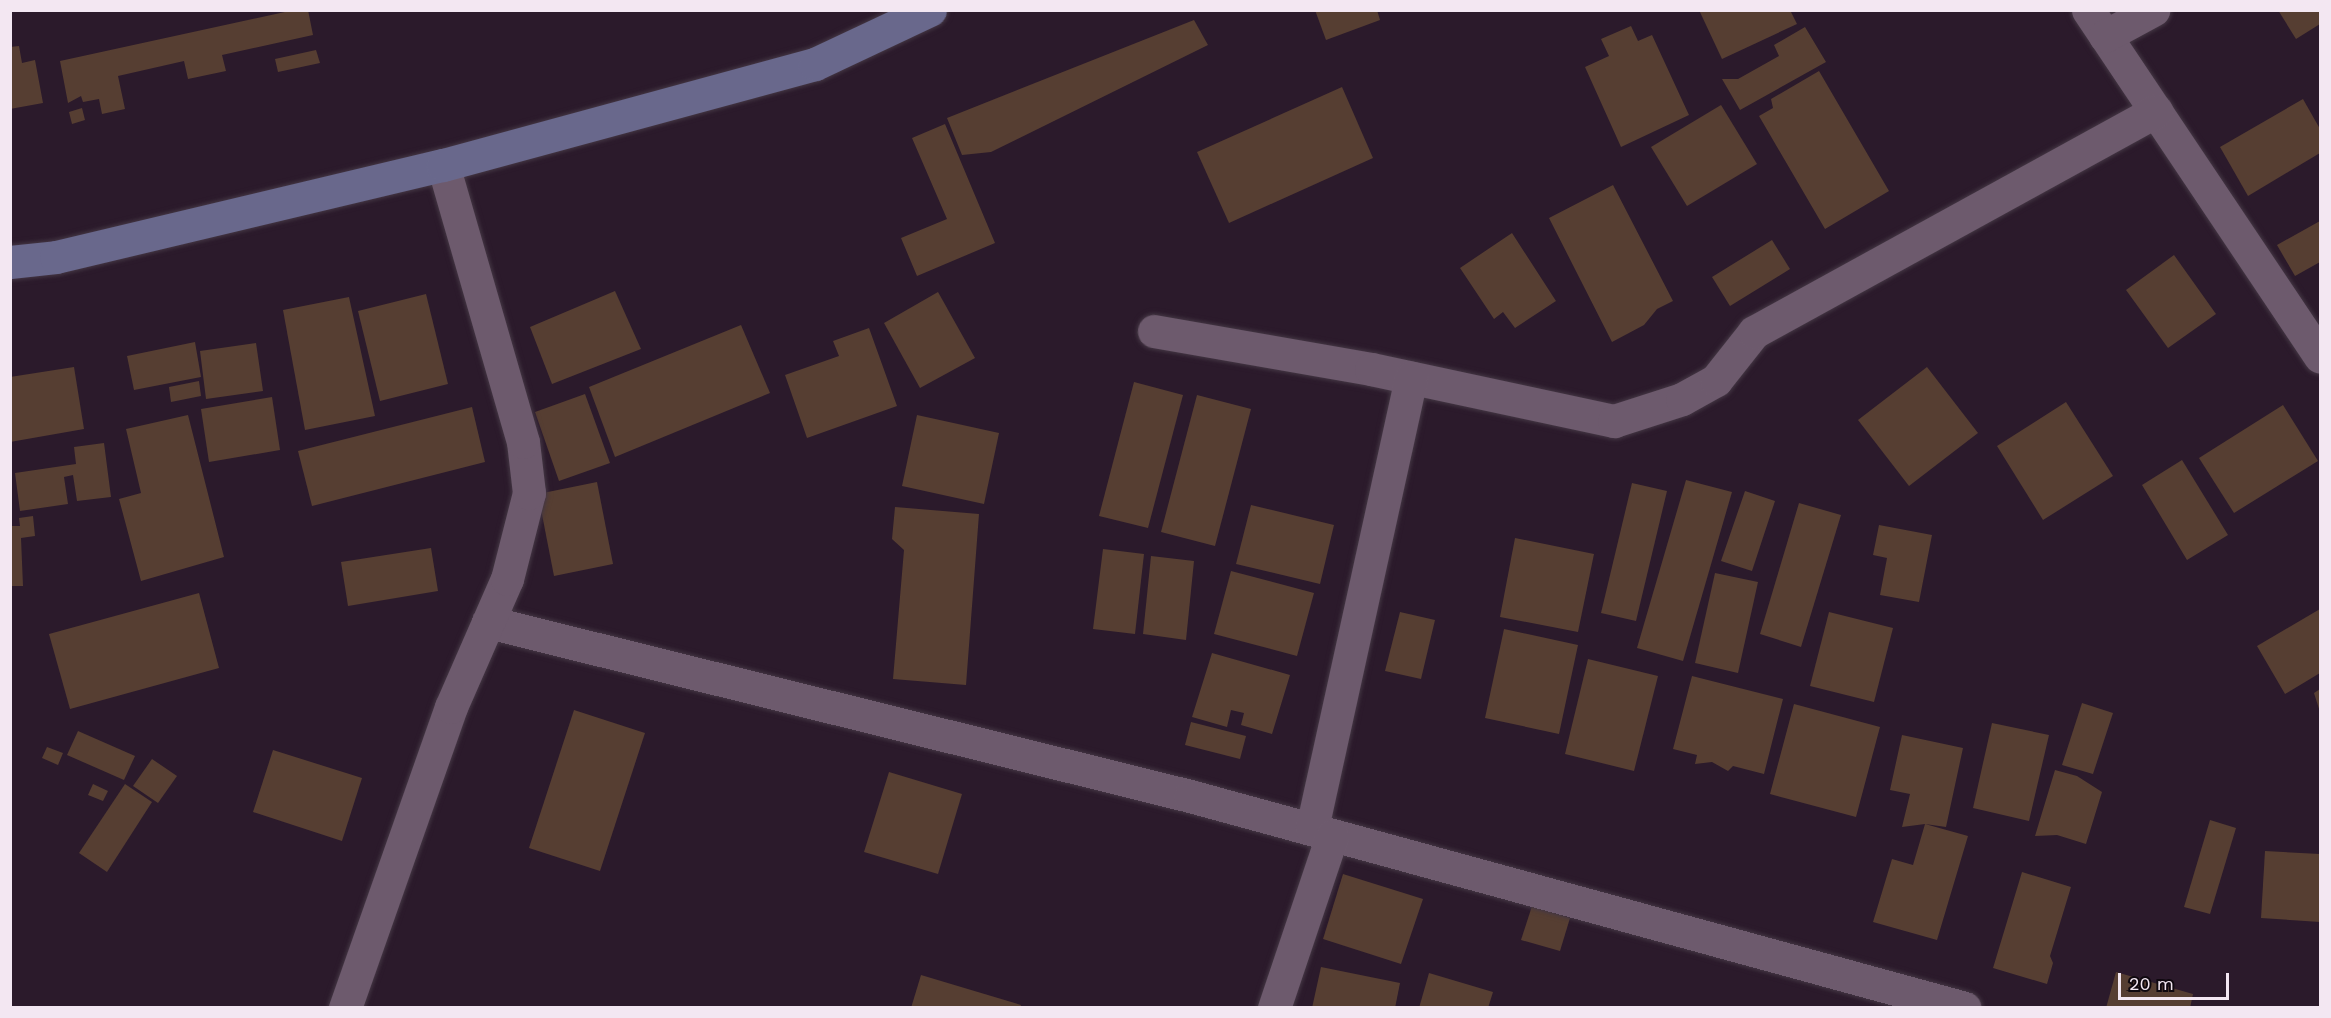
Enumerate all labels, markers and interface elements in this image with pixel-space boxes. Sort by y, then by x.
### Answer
scale bar [2121,961,2232,999]
text: 20 m [2129,973,2174,994]

